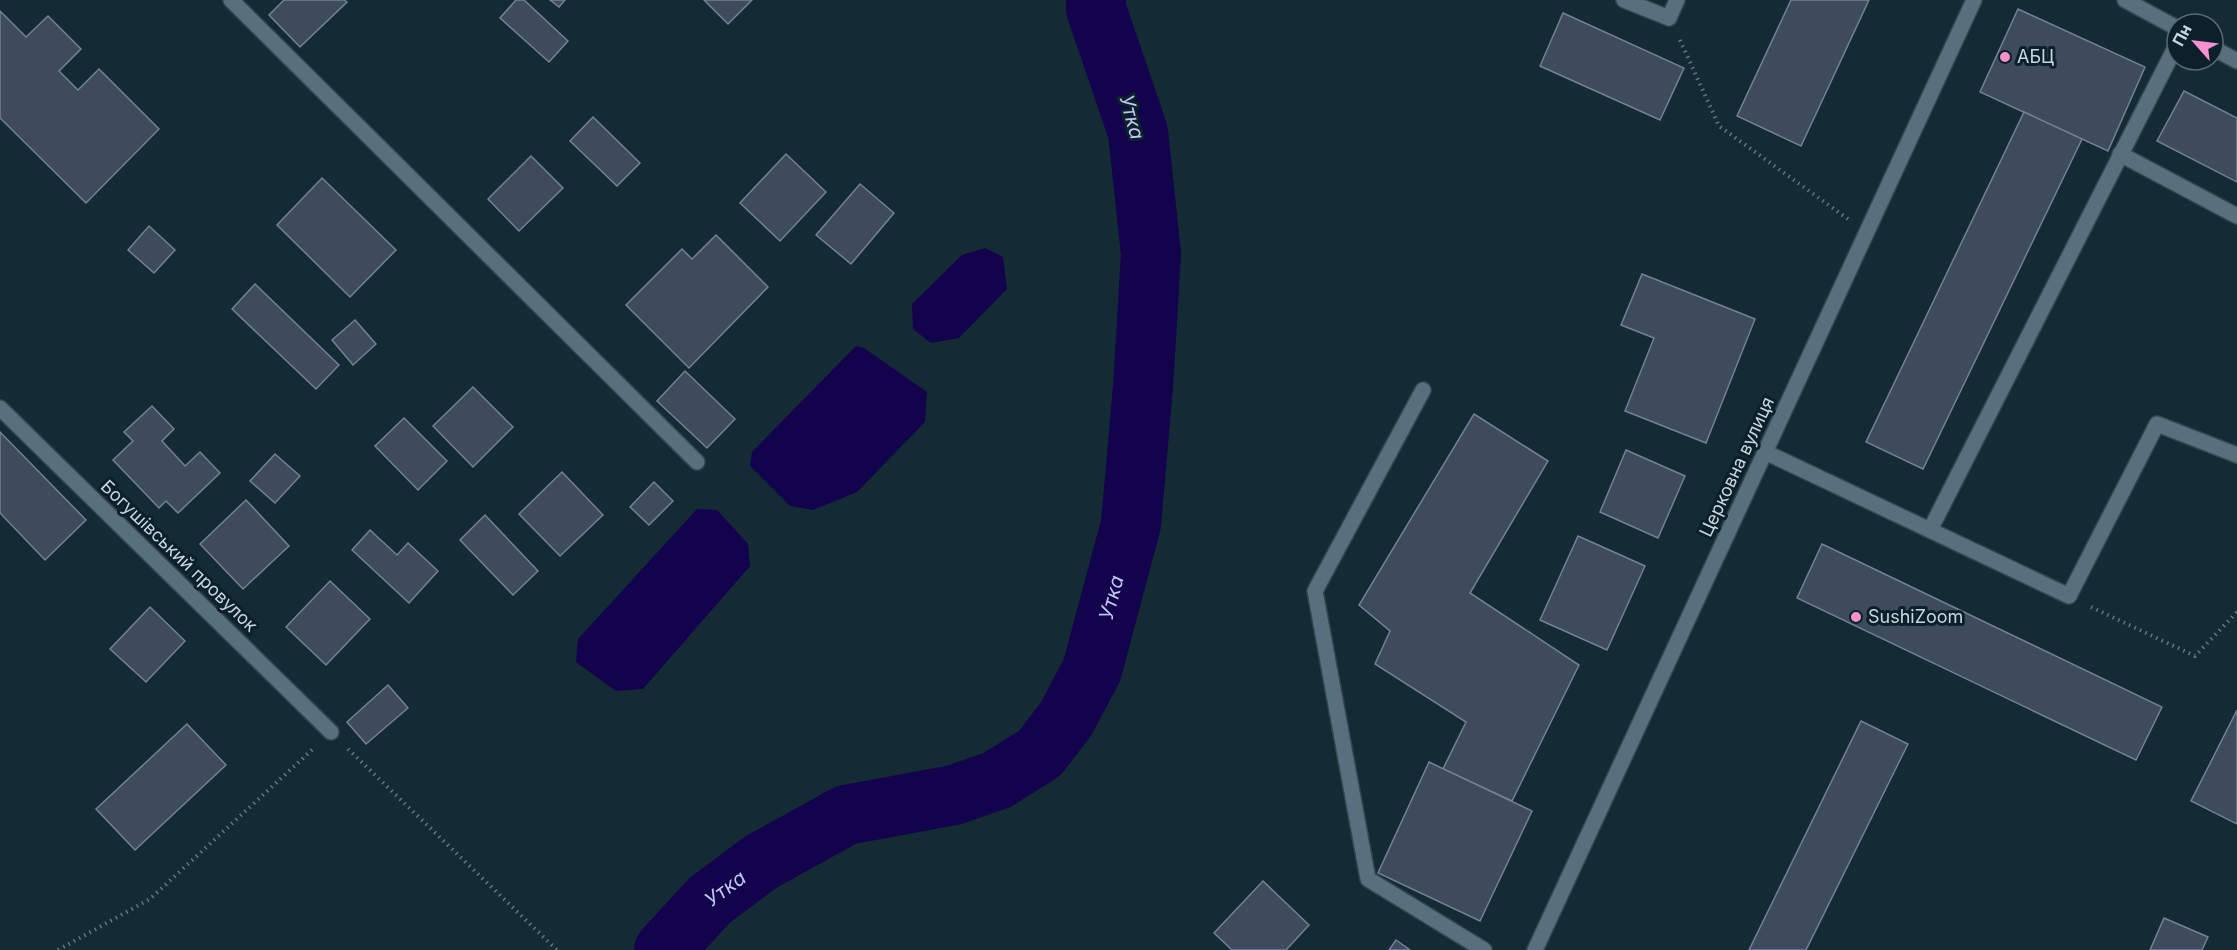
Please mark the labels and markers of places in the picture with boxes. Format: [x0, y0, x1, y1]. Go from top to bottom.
place label: АБЦ [2017, 46, 2054, 67]
marker: АБЦ [1998, 50, 2012, 64]
place label: SushiZoom [1868, 606, 1963, 627]
marker: SushiZoom [1849, 610, 1863, 624]

